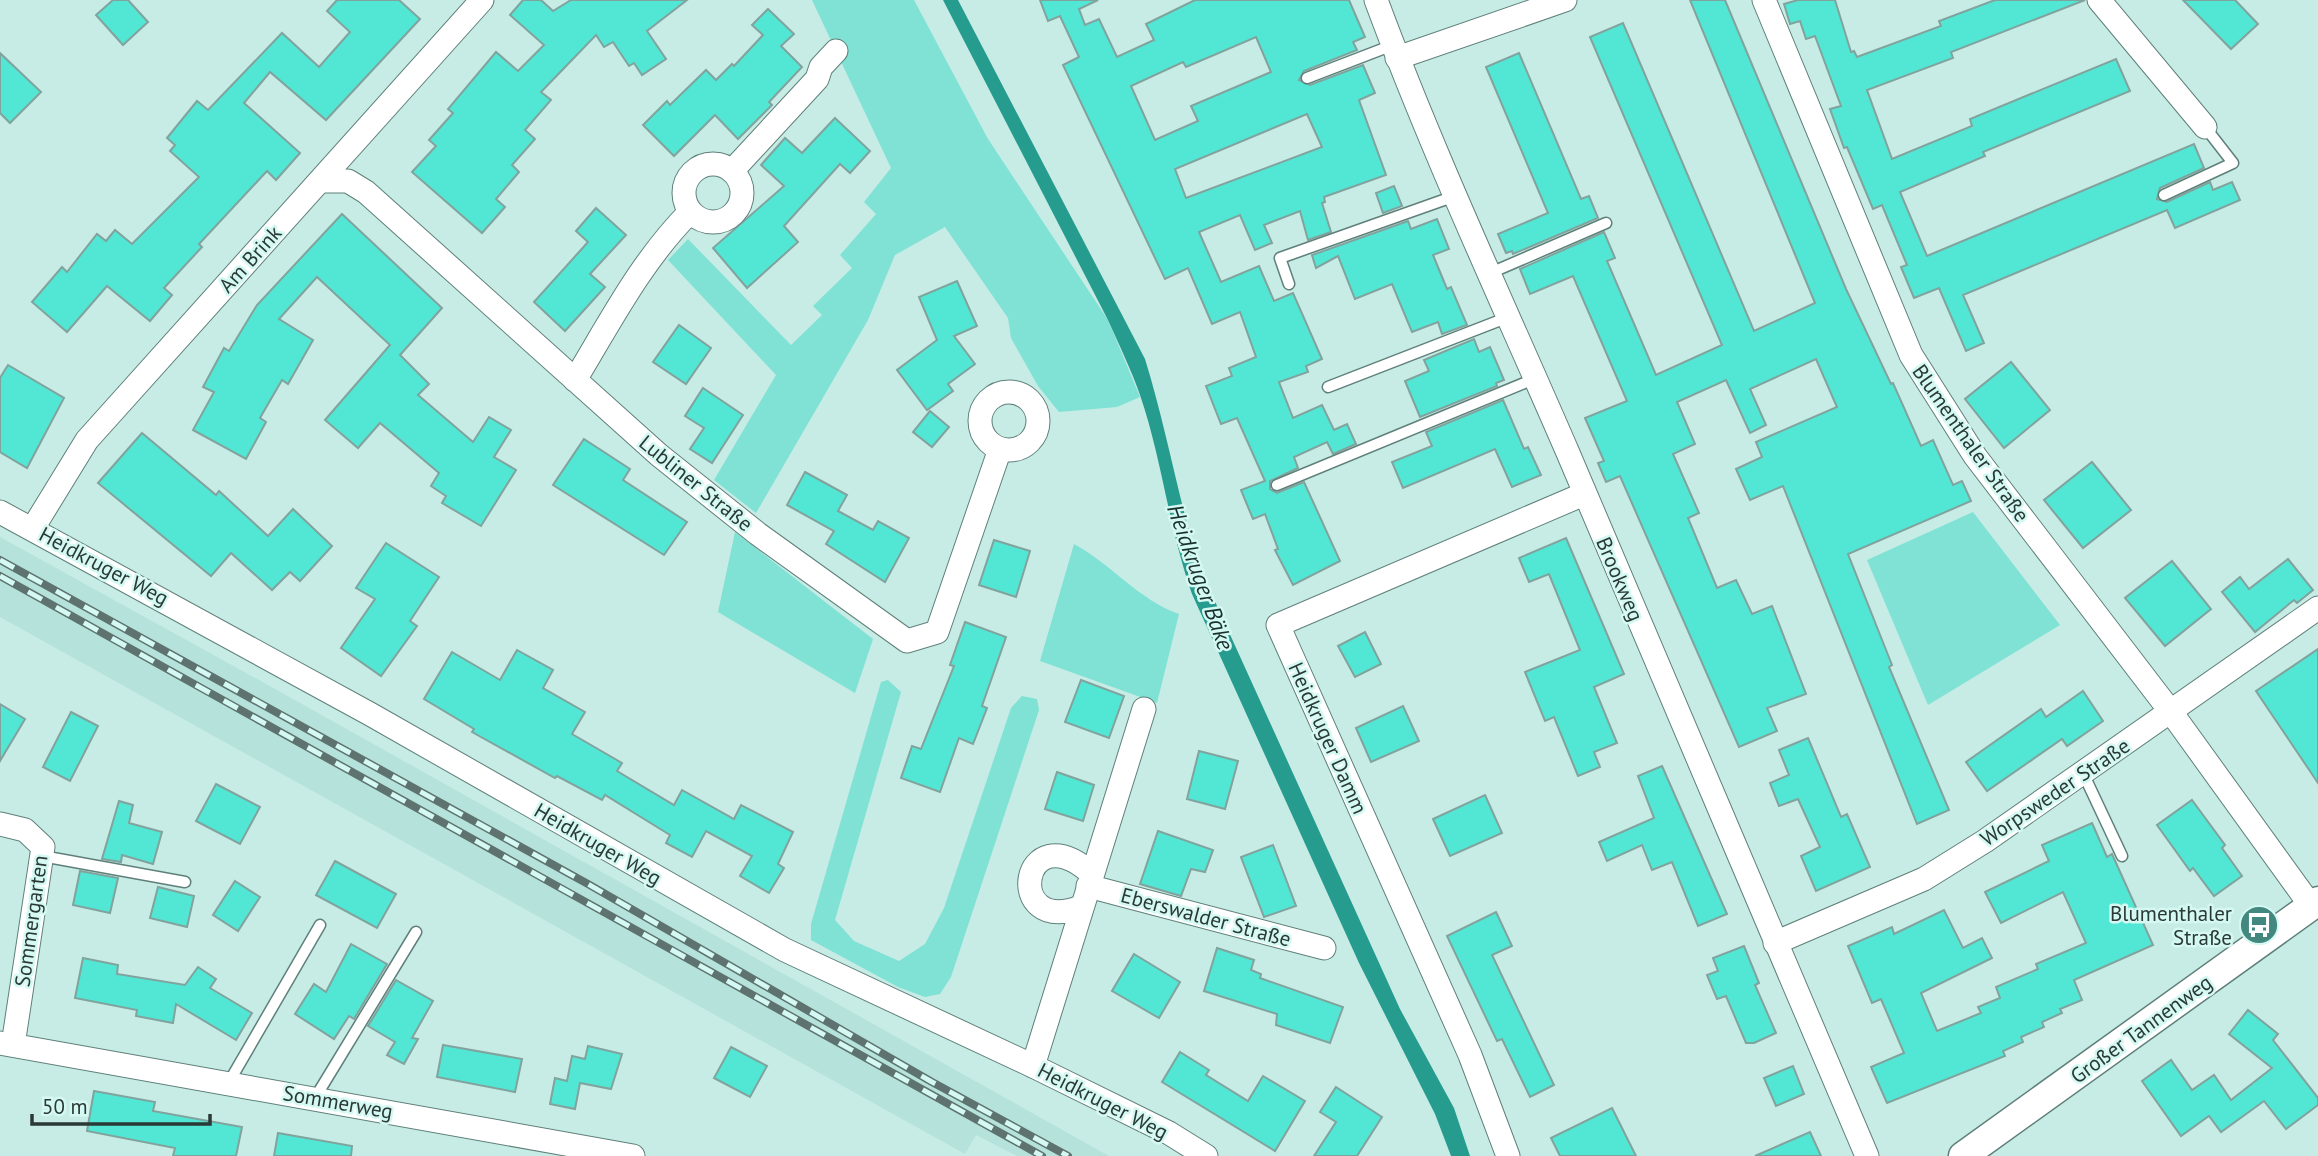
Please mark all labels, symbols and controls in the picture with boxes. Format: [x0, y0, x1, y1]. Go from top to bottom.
street label: Am Brink [213, 220, 287, 298]
street label: Blumenthaler Straße [1906, 359, 2036, 527]
street label: Lubliner Straße [634, 429, 758, 537]
water label: Heidkruger Bäke [1161, 500, 1241, 654]
street label: Heidkruger Weg [35, 521, 173, 611]
street label: Brookweg [1590, 533, 1650, 625]
street label: Heidkruger Damm [1282, 658, 1374, 818]
street label: Worpsweder Straße [1975, 732, 2135, 852]
street label: Heidkruger Weg [529, 797, 667, 891]
street label: Sommergarten [8, 853, 54, 989]
street label: Eberswalder Straße [1118, 881, 1294, 953]
place label: Blumenthaler Straße [2110, 900, 2232, 951]
bus stop icon: Blumenthaler Straße [2238, 904, 2280, 946]
street label: Großer Tannenweg [2065, 969, 2217, 1089]
street label: Heidkruger Weg [1033, 1057, 1173, 1145]
street label: Sommerweg [281, 1079, 395, 1125]
scale bar [32, 1082, 210, 1126]
text: 50 m [42, 1093, 88, 1120]

